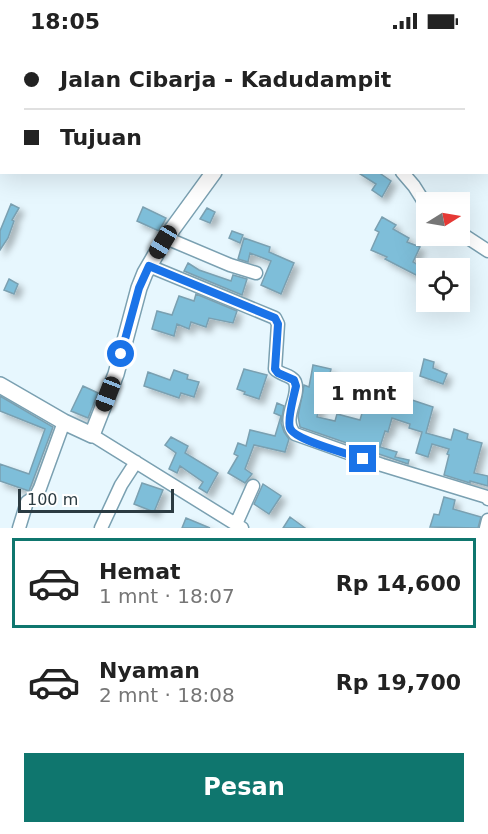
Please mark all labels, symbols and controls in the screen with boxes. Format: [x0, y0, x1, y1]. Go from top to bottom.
text: 18:05 [30, 9, 100, 34]
text: Jalan Cibarja - Kadudampit [60, 67, 391, 92]
text: Tujuan [60, 125, 142, 150]
north arrow [416, 192, 470, 246]
map controls [416, 192, 470, 312]
car [146, 222, 180, 262]
button: locate [416, 258, 470, 312]
route start [107, 340, 134, 367]
callout: 1 mnt [314, 372, 412, 414]
car [93, 374, 123, 414]
text: 1 mnt [331, 381, 396, 405]
route end [349, 445, 376, 472]
scale bar [18, 486, 174, 514]
text: 100 m [27, 490, 78, 509]
icon: car [27, 556, 81, 610]
text: Hemat [99, 559, 181, 584]
text: Rp 14,600 [336, 571, 461, 596]
text: 1 mnt · 18:07 [99, 584, 235, 608]
icon: car [27, 655, 81, 709]
text: Nyaman [99, 658, 200, 683]
text: Rp 19,700 [336, 670, 461, 695]
text: 2 mnt · 18:08 [99, 683, 235, 707]
button: Pesan [24, 753, 464, 822]

